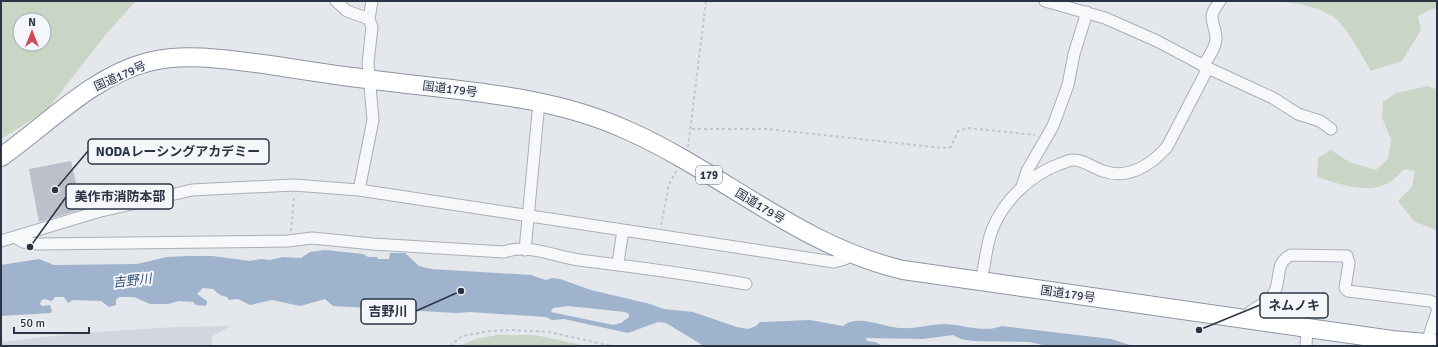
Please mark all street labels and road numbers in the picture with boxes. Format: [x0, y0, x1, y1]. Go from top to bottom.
street label: 国道179号 [92, 58, 149, 95]
street label: 国道179号 [422, 79, 478, 100]
road number: 179 [696, 166, 722, 184]
street label: 国道179号 [732, 186, 787, 227]
street label: 国道179号 [1039, 283, 1096, 306]

